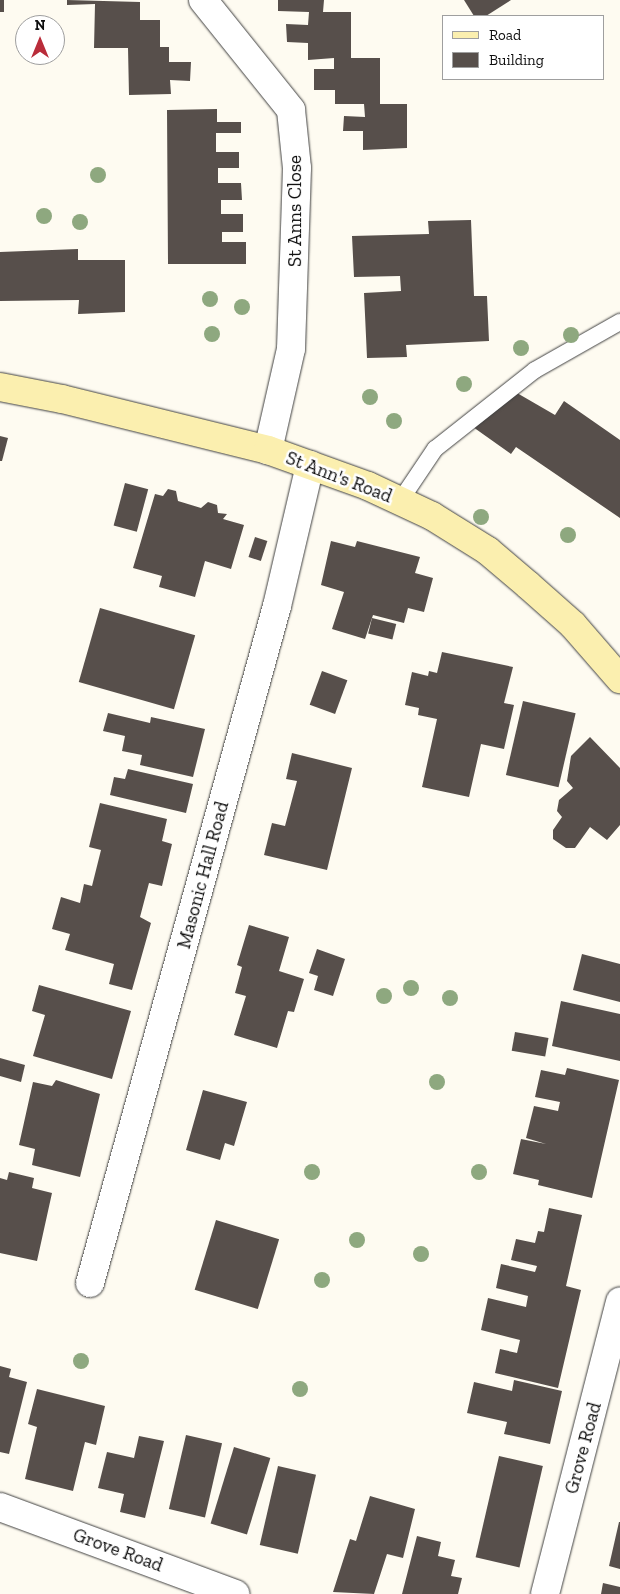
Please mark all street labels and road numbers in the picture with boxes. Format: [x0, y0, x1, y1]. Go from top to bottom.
street label: St Anns Close [284, 155, 306, 267]
street label: St Ann's Road [282, 446, 396, 508]
street label: Masonic Hall Road [172, 799, 234, 951]
street label: Grove Road [560, 1400, 606, 1496]
street label: Grove Road [70, 1523, 166, 1577]

